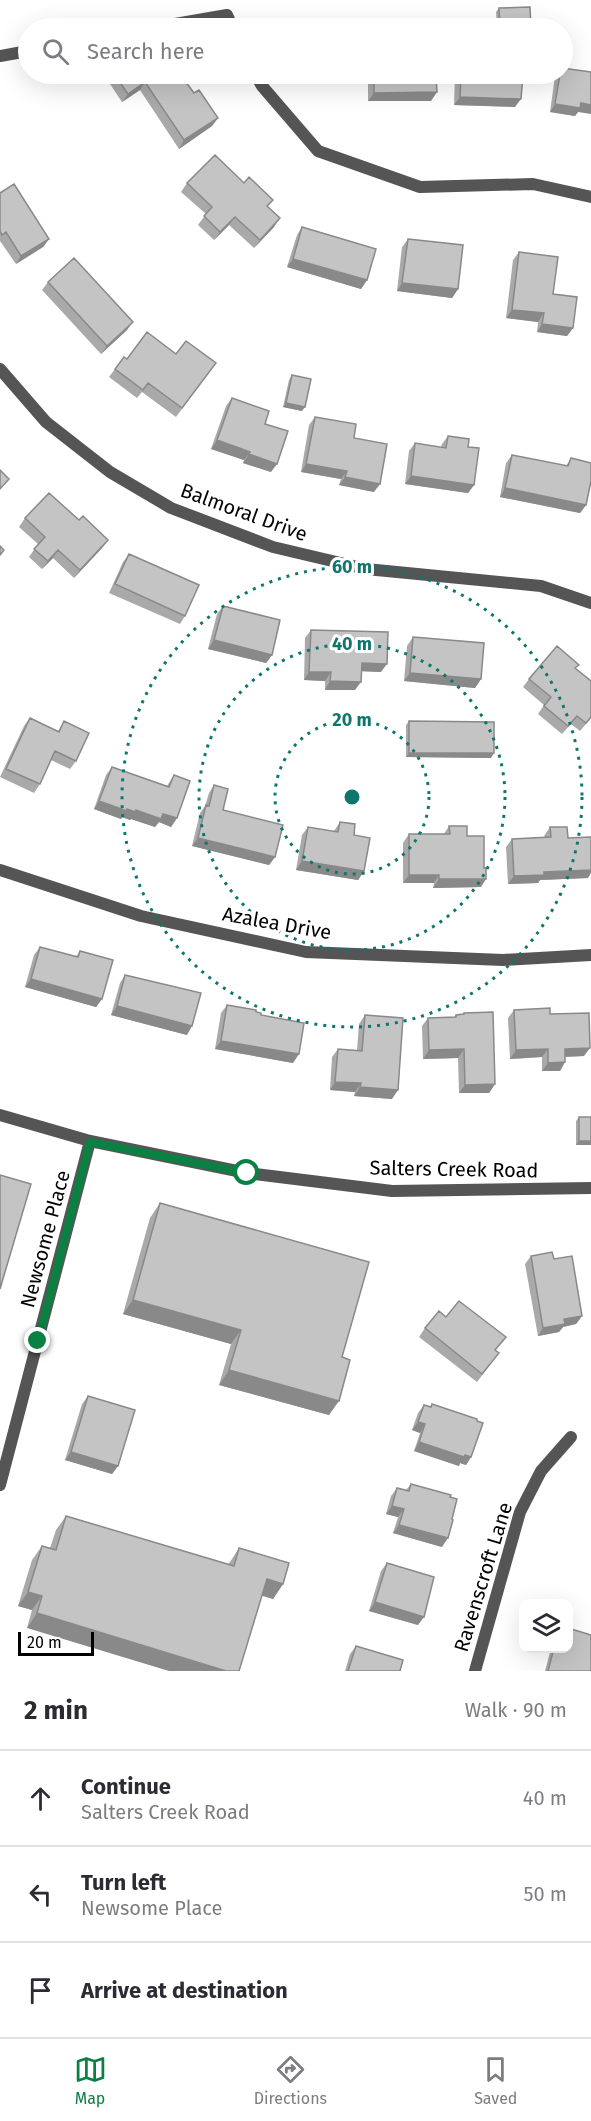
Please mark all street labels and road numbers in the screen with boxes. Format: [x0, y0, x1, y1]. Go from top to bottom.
street label: Balmoral Drive [177, 478, 311, 546]
street label: Azalea Drive [221, 902, 333, 944]
street label: Salters Creek Road [369, 1156, 539, 1182]
street label: Newsome Place [15, 1168, 75, 1310]
street label: Ravenscroft Lane [449, 1499, 517, 1655]

